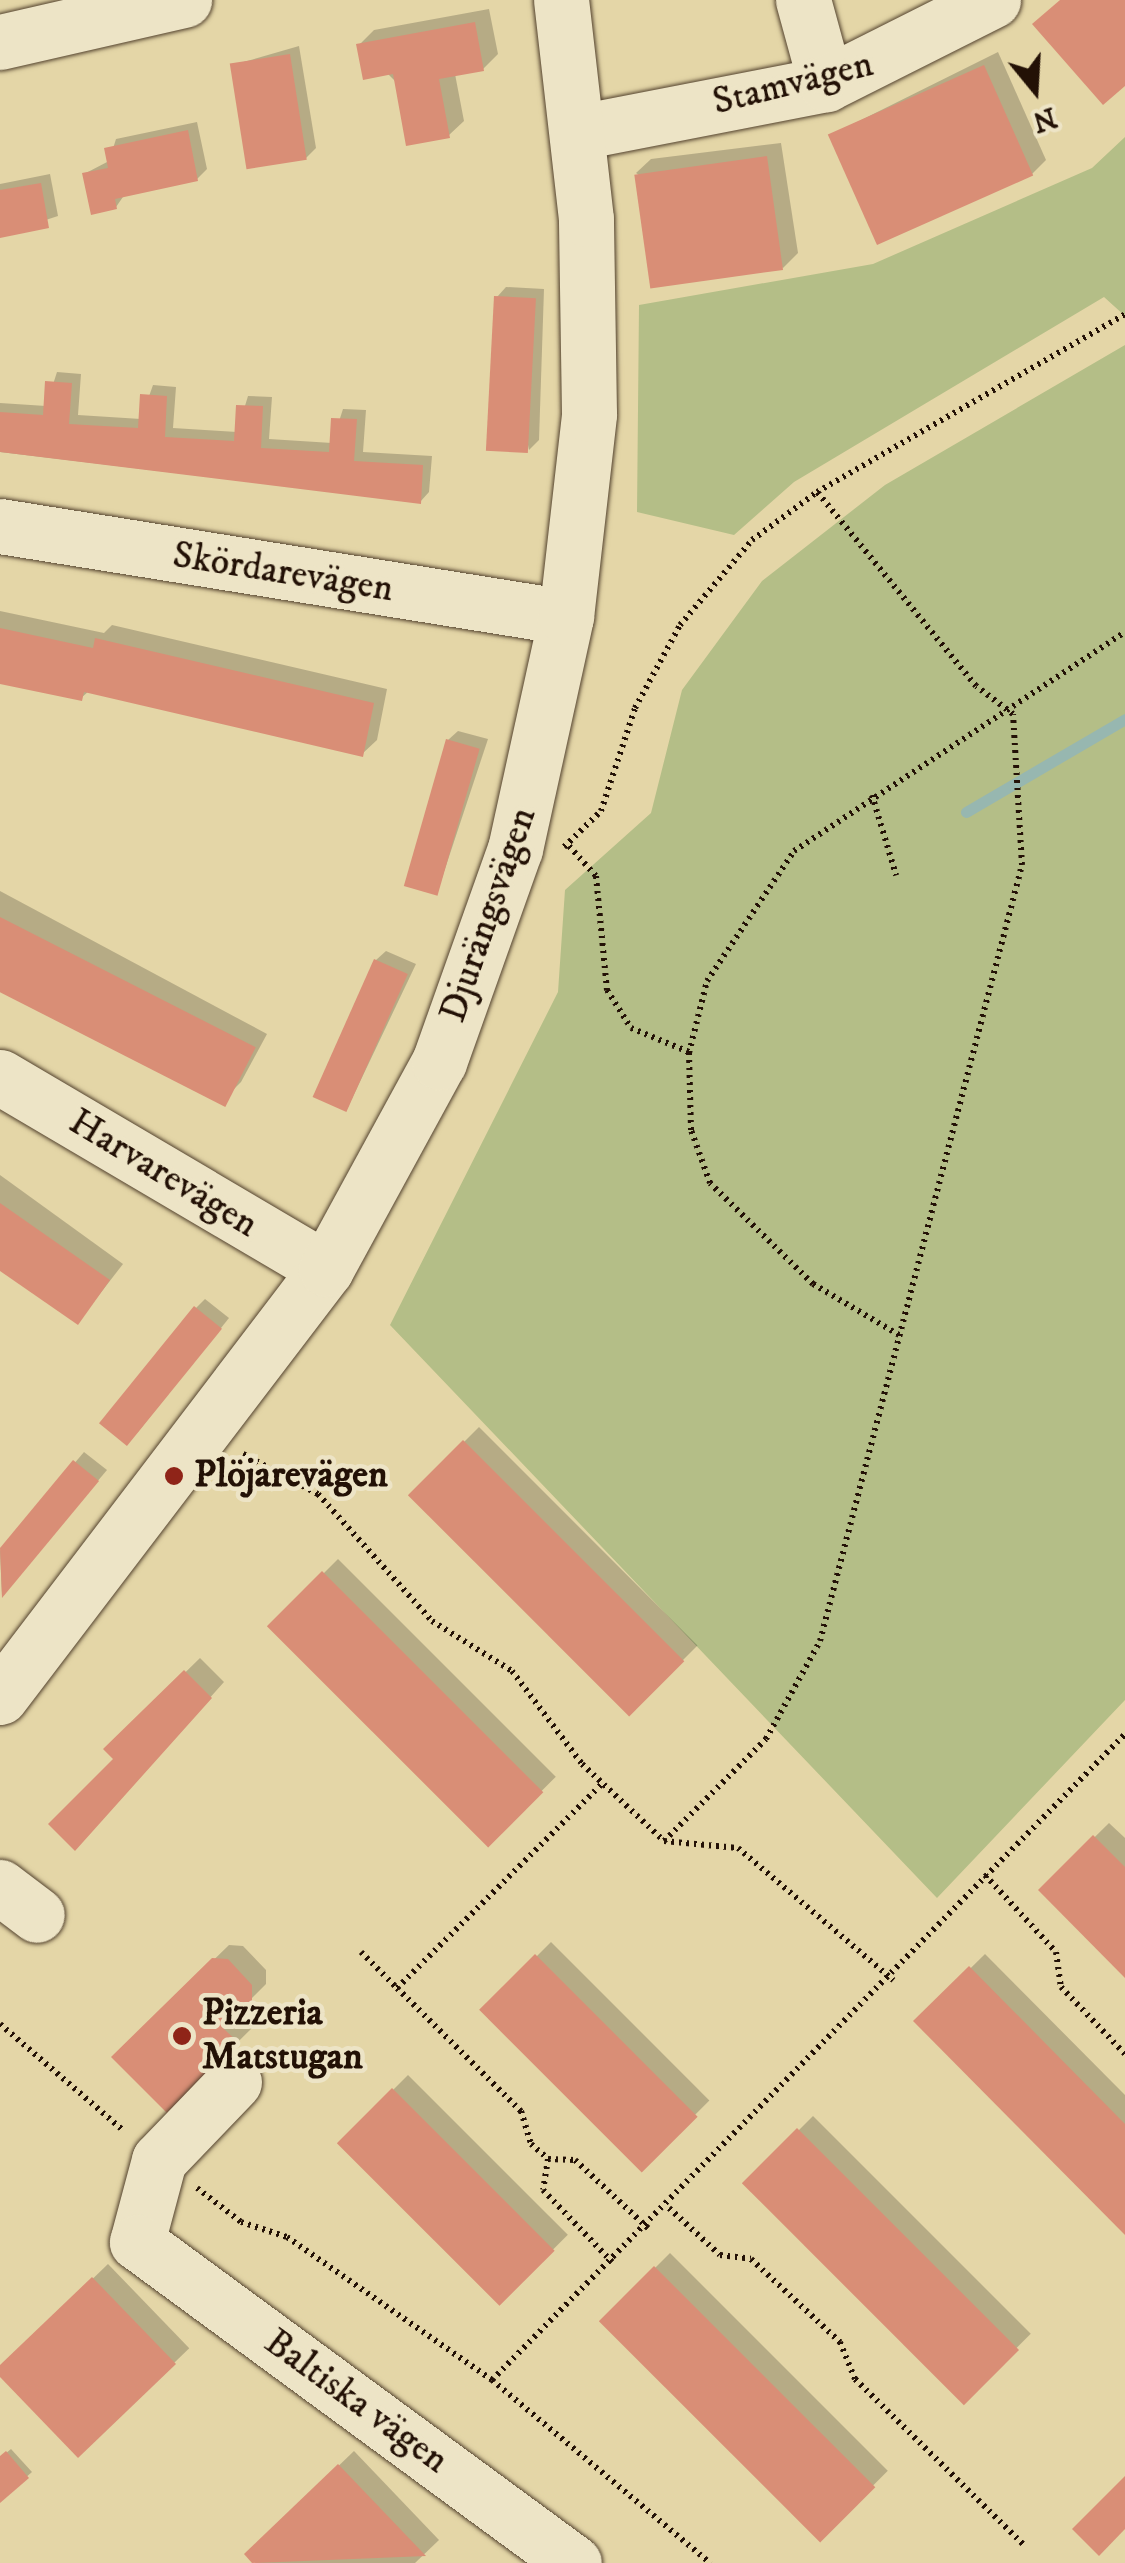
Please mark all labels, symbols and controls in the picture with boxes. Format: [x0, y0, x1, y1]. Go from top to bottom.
north arrow [985, 40, 1085, 140]
street label: Stamvägen [708, 42, 878, 126]
text: N [1028, 99, 1061, 139]
street label: Skördarevägen [169, 533, 397, 613]
street label: Djurängsvägen [431, 802, 547, 1028]
street label: Harvarevägen [60, 1100, 266, 1248]
place label: Plöjarevägen [194, 1453, 388, 1499]
marker: Plöjarevägen [163, 1465, 185, 1487]
place label: Pizzeria Matstugan [202, 1991, 363, 2080]
marker: Pizzeria Matstugan [171, 2025, 193, 2047]
street label: Baltiska vägen [255, 2320, 457, 2484]

